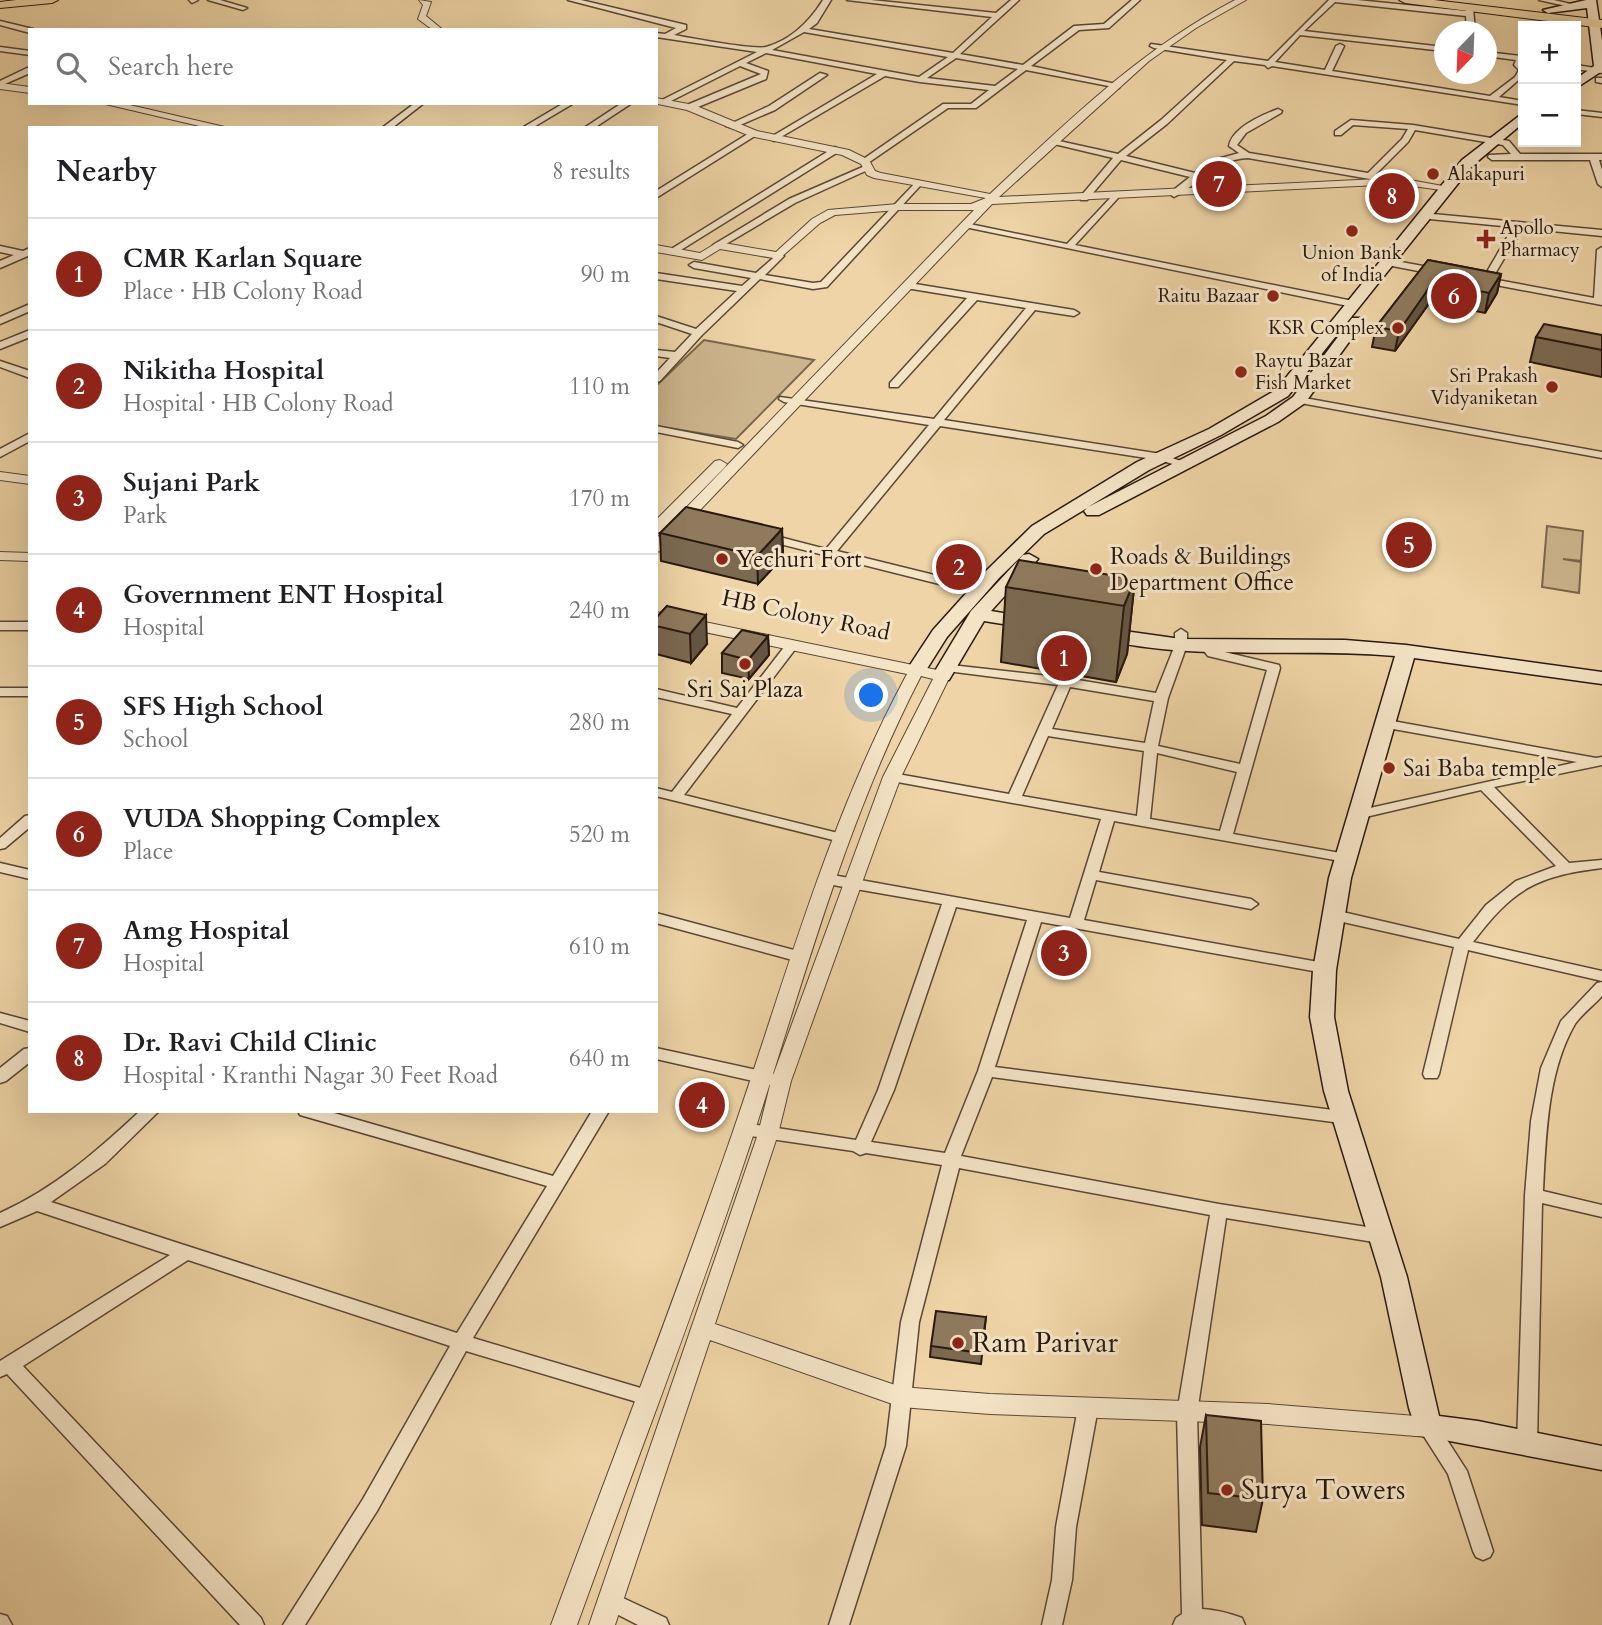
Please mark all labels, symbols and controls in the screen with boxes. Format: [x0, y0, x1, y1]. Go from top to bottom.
north arrow [1434, 21, 1497, 84]
map controls [1518, 21, 1581, 147]
button: + [1518, 21, 1581, 84]
search box [28, 28, 658, 105]
icon: search [52, 48, 90, 86]
text: Search here [108, 49, 234, 84]
button: − [1518, 84, 1581, 147]
text: Nearby [56, 151, 157, 192]
text: 8 results [552, 156, 630, 187]
pin: 7 [1196, 158, 1242, 210]
place label: Alakapuri [1447, 161, 1525, 187]
marker: Alakapuri [1425, 166, 1441, 182]
pin: 8 [1369, 170, 1415, 222]
place label: Apollo Pharmacy [1500, 215, 1580, 263]
marker: Union Bank of India [1344, 223, 1360, 239]
marker: Apollo Pharmacy [1478, 231, 1494, 247]
place label: Union Bank of India [1302, 240, 1403, 288]
text: CMR Karlan Square [123, 241, 363, 276]
text: 1 [73, 259, 85, 290]
text: 90 m [581, 259, 630, 290]
pin: 6 [1431, 270, 1477, 322]
text: Place · HB Colony Road [123, 276, 363, 307]
place label: Raitu Bazaar [1158, 283, 1259, 309]
marker: Raitu Bazaar [1265, 288, 1281, 304]
place label: KSR Complex [1268, 315, 1385, 341]
marker: KSR Complex [1390, 320, 1406, 336]
place label: Raytu Bazar Fish Market [1255, 348, 1353, 396]
text: Nikitha Hospital [123, 353, 324, 388]
place label: Sri Prakash Vidyaniketan [1430, 363, 1539, 411]
marker: Raytu Bazar Fish Market [1233, 364, 1249, 380]
text: 2 [73, 371, 85, 402]
text: 110 m [569, 371, 630, 402]
marker: Sri Prakash Vidyaniketan [1544, 379, 1560, 395]
text: Hospital · HB Colony Road [123, 388, 394, 419]
text: Sujani Park [123, 465, 260, 500]
text: 3 [73, 483, 85, 514]
text: 170 m [569, 483, 630, 514]
text: Park [123, 500, 167, 531]
pin: 5 [1386, 519, 1432, 571]
pin: 2 [936, 541, 982, 593]
place label: Roads & Buildings Department Office [1110, 541, 1294, 598]
place label: Yechuri Fort [736, 544, 862, 575]
marker: Yechuri Fort [714, 551, 730, 567]
marker: Roads & Buildings Department Office [1088, 561, 1104, 577]
text: Government ENT Hospital [123, 577, 444, 612]
street label: HB Colony Road [719, 582, 894, 648]
text: 4 [73, 595, 85, 626]
text: 240 m [569, 595, 630, 626]
text: Hospital [123, 612, 204, 643]
pin: 1 [1041, 632, 1087, 684]
marker: Sri Sai Plaza [737, 656, 753, 672]
place label: Sri Sai Plaza [687, 674, 803, 705]
your location [854, 678, 888, 712]
text: SFS High School [123, 689, 323, 724]
text: 5 [73, 707, 85, 738]
text: 280 m [569, 707, 630, 738]
text: School [123, 724, 188, 755]
place label: Sai Baba temple [1403, 753, 1557, 784]
marker: Sai Baba temple [1381, 760, 1397, 776]
text: VUDA Shopping Complex [123, 801, 441, 836]
text: 6 [73, 819, 85, 850]
text: 520 m [569, 819, 630, 850]
text: Place [123, 836, 173, 867]
text: Amg Hospital [123, 913, 289, 948]
pin: 3 [1041, 927, 1087, 979]
text: 7 [73, 931, 85, 962]
text: 610 m [569, 931, 630, 962]
text: Hospital [123, 948, 204, 979]
text: Dr. Ravi Child Clinic [123, 1025, 377, 1060]
text: 8 [73, 1043, 85, 1074]
text: 640 m [569, 1043, 630, 1074]
text: Hospital · Kranthi Nagar 30 Feet Road [123, 1060, 498, 1091]
pin: 4 [679, 1079, 725, 1131]
place label: Ram Parivar [972, 1324, 1119, 1362]
marker: Ram Parivar [950, 1335, 966, 1351]
place label: Surya Towers [1241, 1471, 1405, 1509]
marker: Surya Towers [1219, 1482, 1235, 1498]

